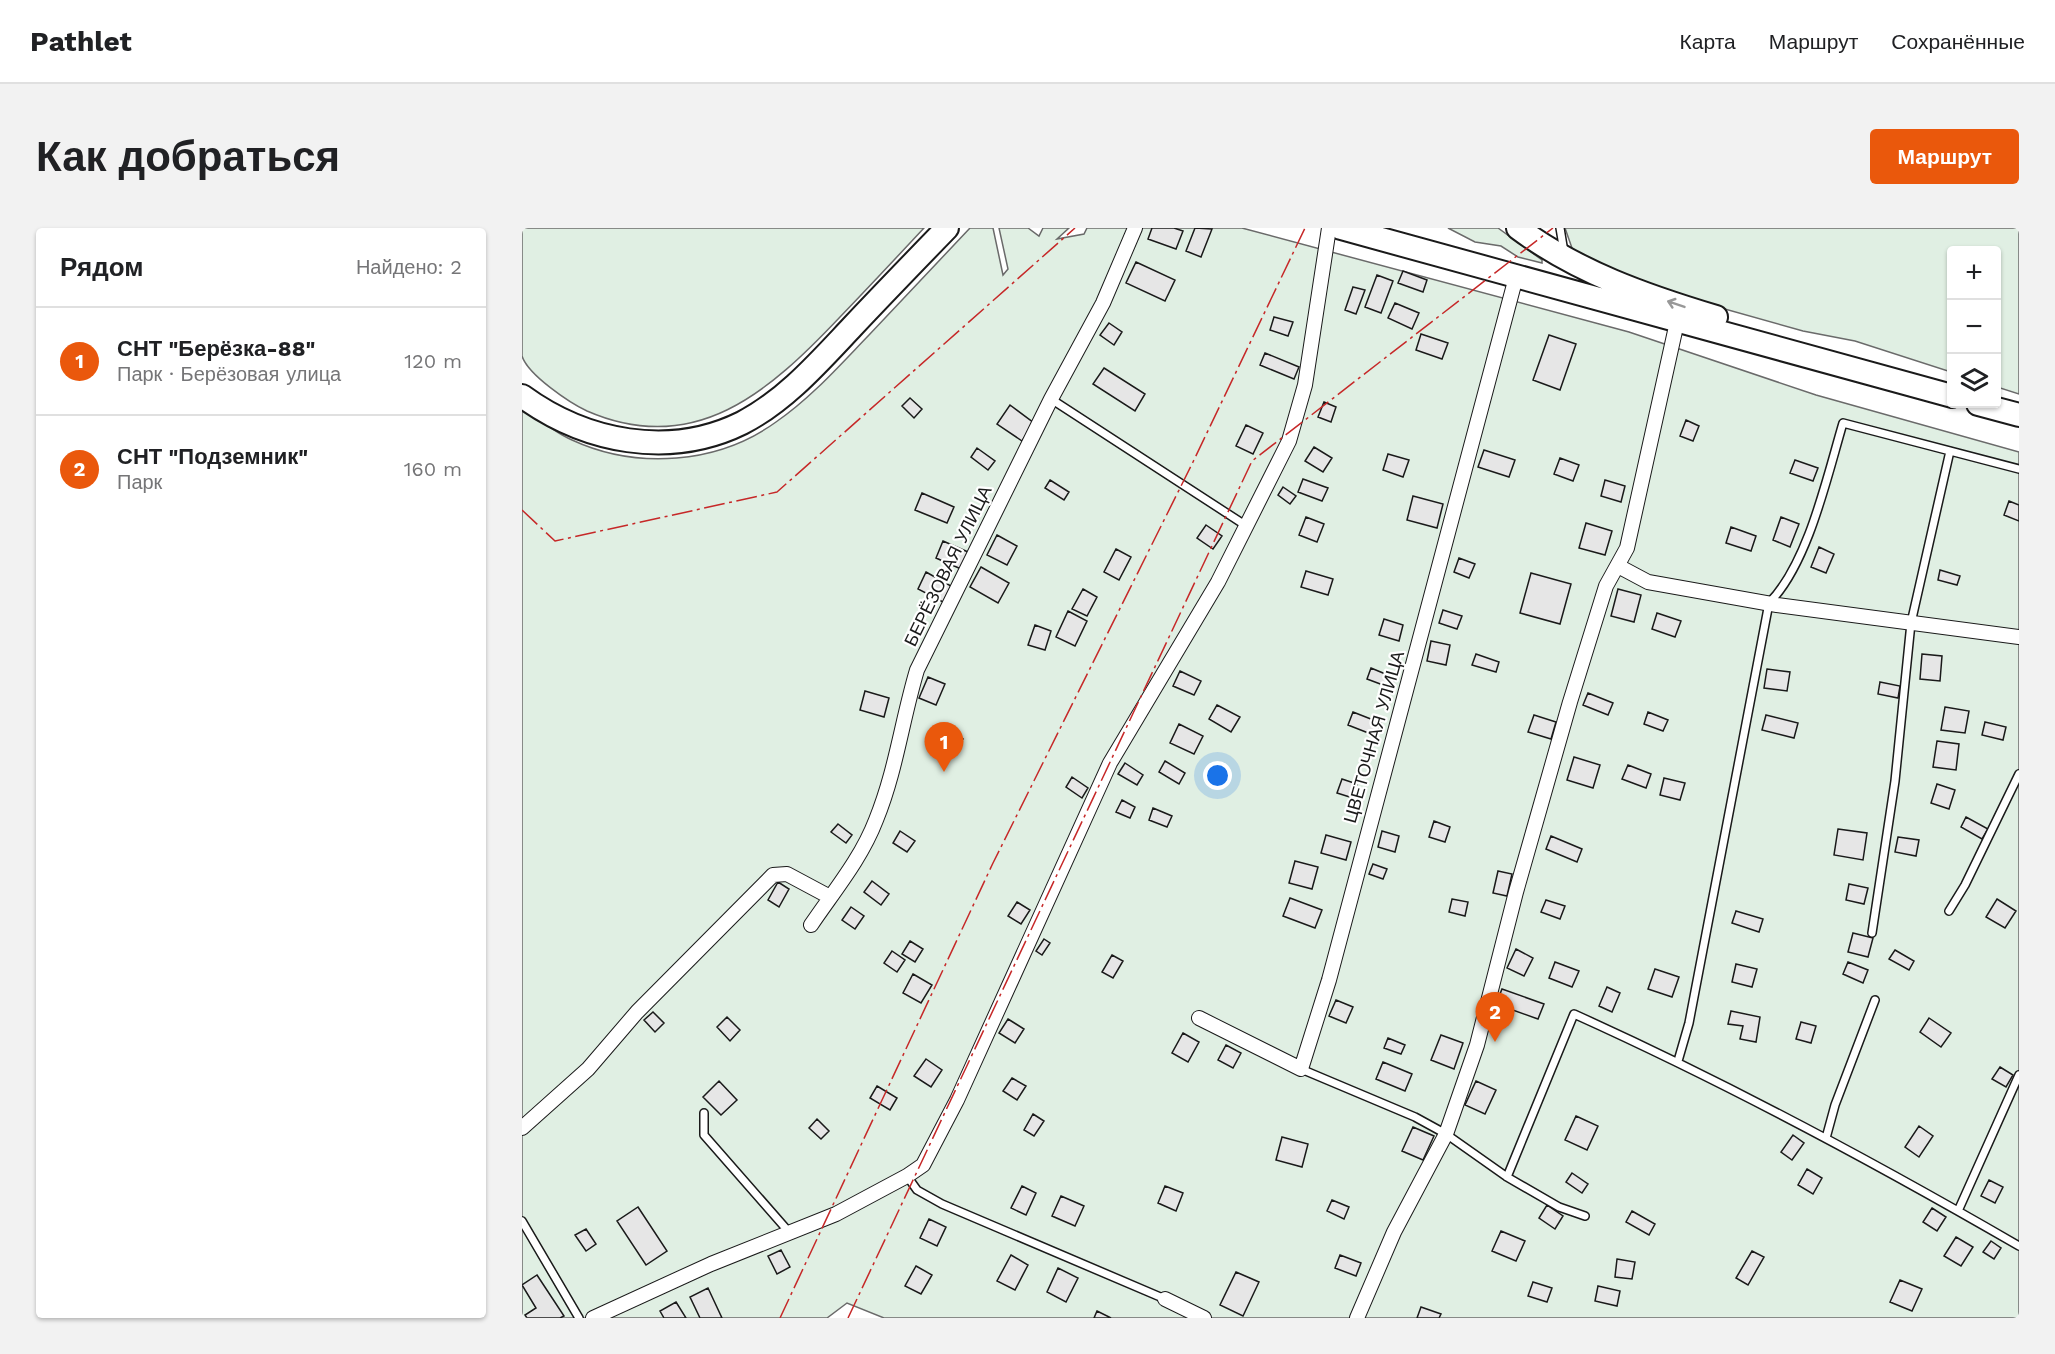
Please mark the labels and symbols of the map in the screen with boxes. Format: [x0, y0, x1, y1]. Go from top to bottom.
one-way arrow [1667, 298, 1686, 309]
street label: БЕРЁЗОВАЯ УЛИЦА [900, 482, 996, 649]
street label: ЦВЕТОЧНАЯ УЛИЦА [1339, 648, 1408, 825]
pin: 1 [924, 722, 964, 772]
your location [1203, 761, 1232, 790]
pin: 2 [1476, 992, 1514, 1042]

